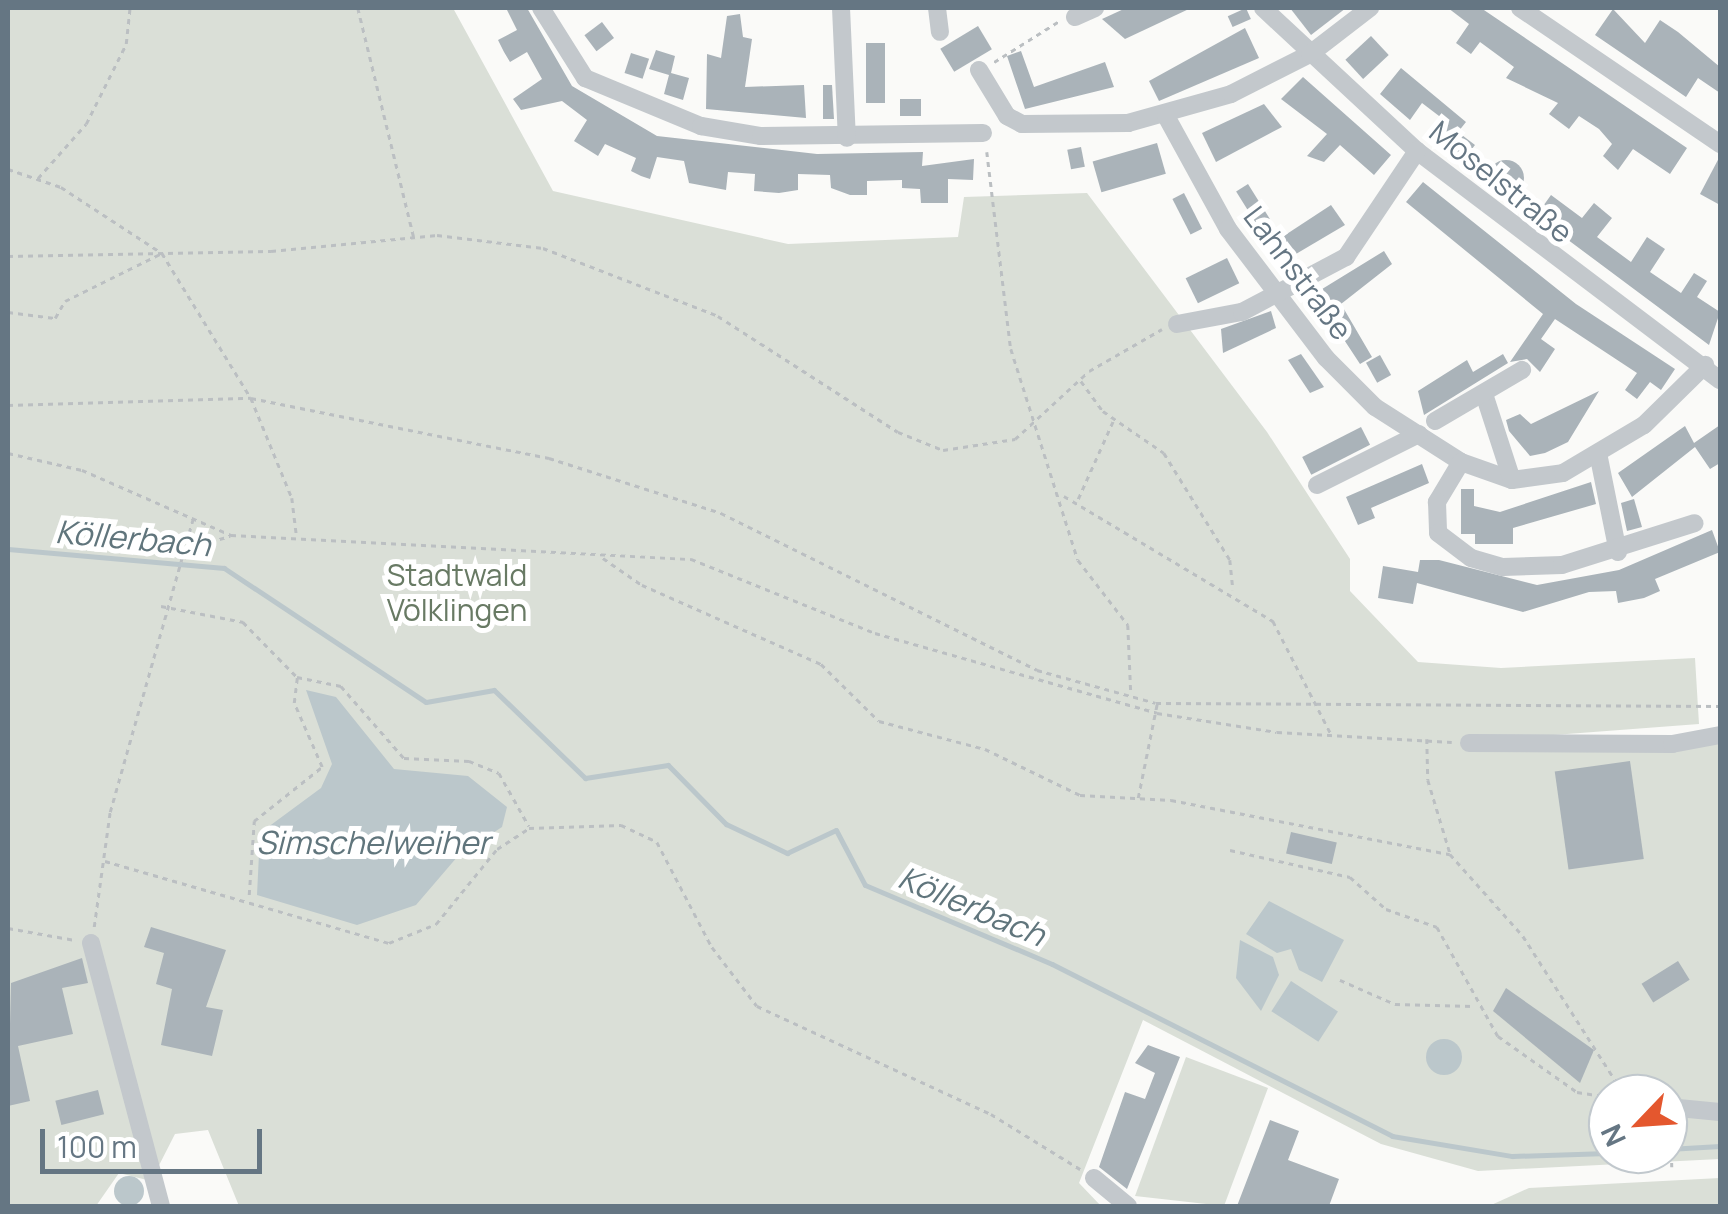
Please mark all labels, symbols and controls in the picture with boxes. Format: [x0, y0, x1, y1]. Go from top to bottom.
street label: Moselstraße [1422, 114, 1580, 250]
street label: Lahnstraße [1236, 199, 1360, 347]
water label: Köllerbach [54, 512, 212, 564]
park label: Stadtwald Völklingen [387, 557, 527, 628]
water label: Simschelweiher [256, 823, 490, 861]
water label: Köllerbach [893, 858, 1051, 954]
north arrow [1588, 1074, 1688, 1174]
scale bar [45, 1109, 268, 1171]
text: N [1591, 1119, 1634, 1153]
text: 100 m [57, 1126, 137, 1167]

